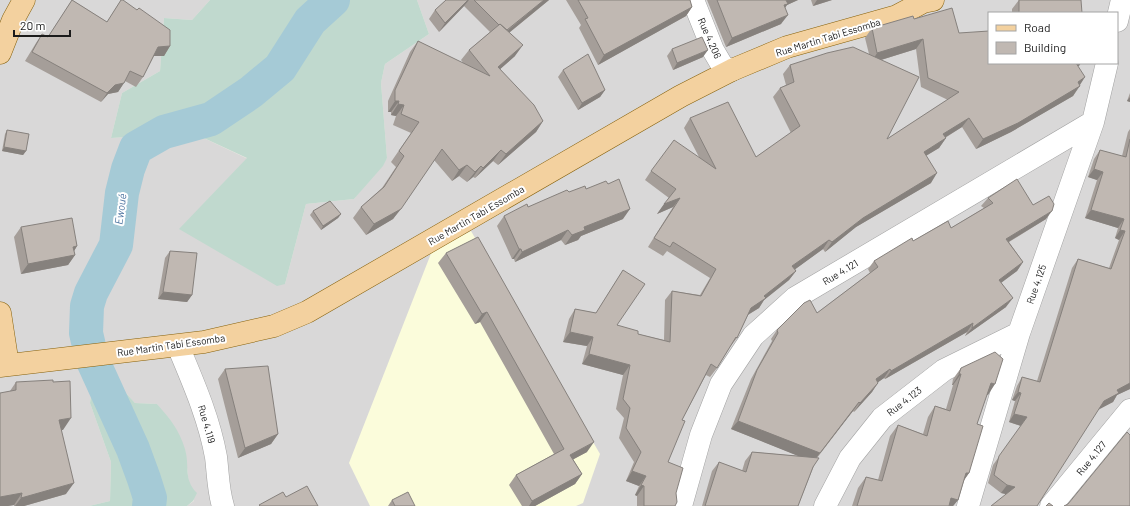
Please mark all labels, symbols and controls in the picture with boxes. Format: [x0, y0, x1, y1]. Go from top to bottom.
scale bar [14, 12, 70, 38]
legend [988, 12, 1118, 64]
street label: Rue Martin Tabi Essomba [774, 15, 882, 59]
street label: Rue 4.206 [696, 16, 724, 60]
text: 20 m [20, 18, 46, 32]
text: Road [1024, 20, 1051, 34]
text: Building [1024, 40, 1066, 54]
street label: Rue Martin Tabi Essomba [426, 183, 526, 247]
water label: Ewoué [111, 192, 129, 225]
street label: Rue 4.121 [820, 257, 860, 287]
street label: Rue 4.125 [1024, 263, 1048, 305]
street label: Rue Martin Tabi Essomba [116, 331, 226, 359]
street label: Rue 4.123 [884, 384, 924, 418]
street label: Rue 4.119 [196, 403, 218, 445]
street label: Rue 4.127 [1074, 438, 1109, 478]

